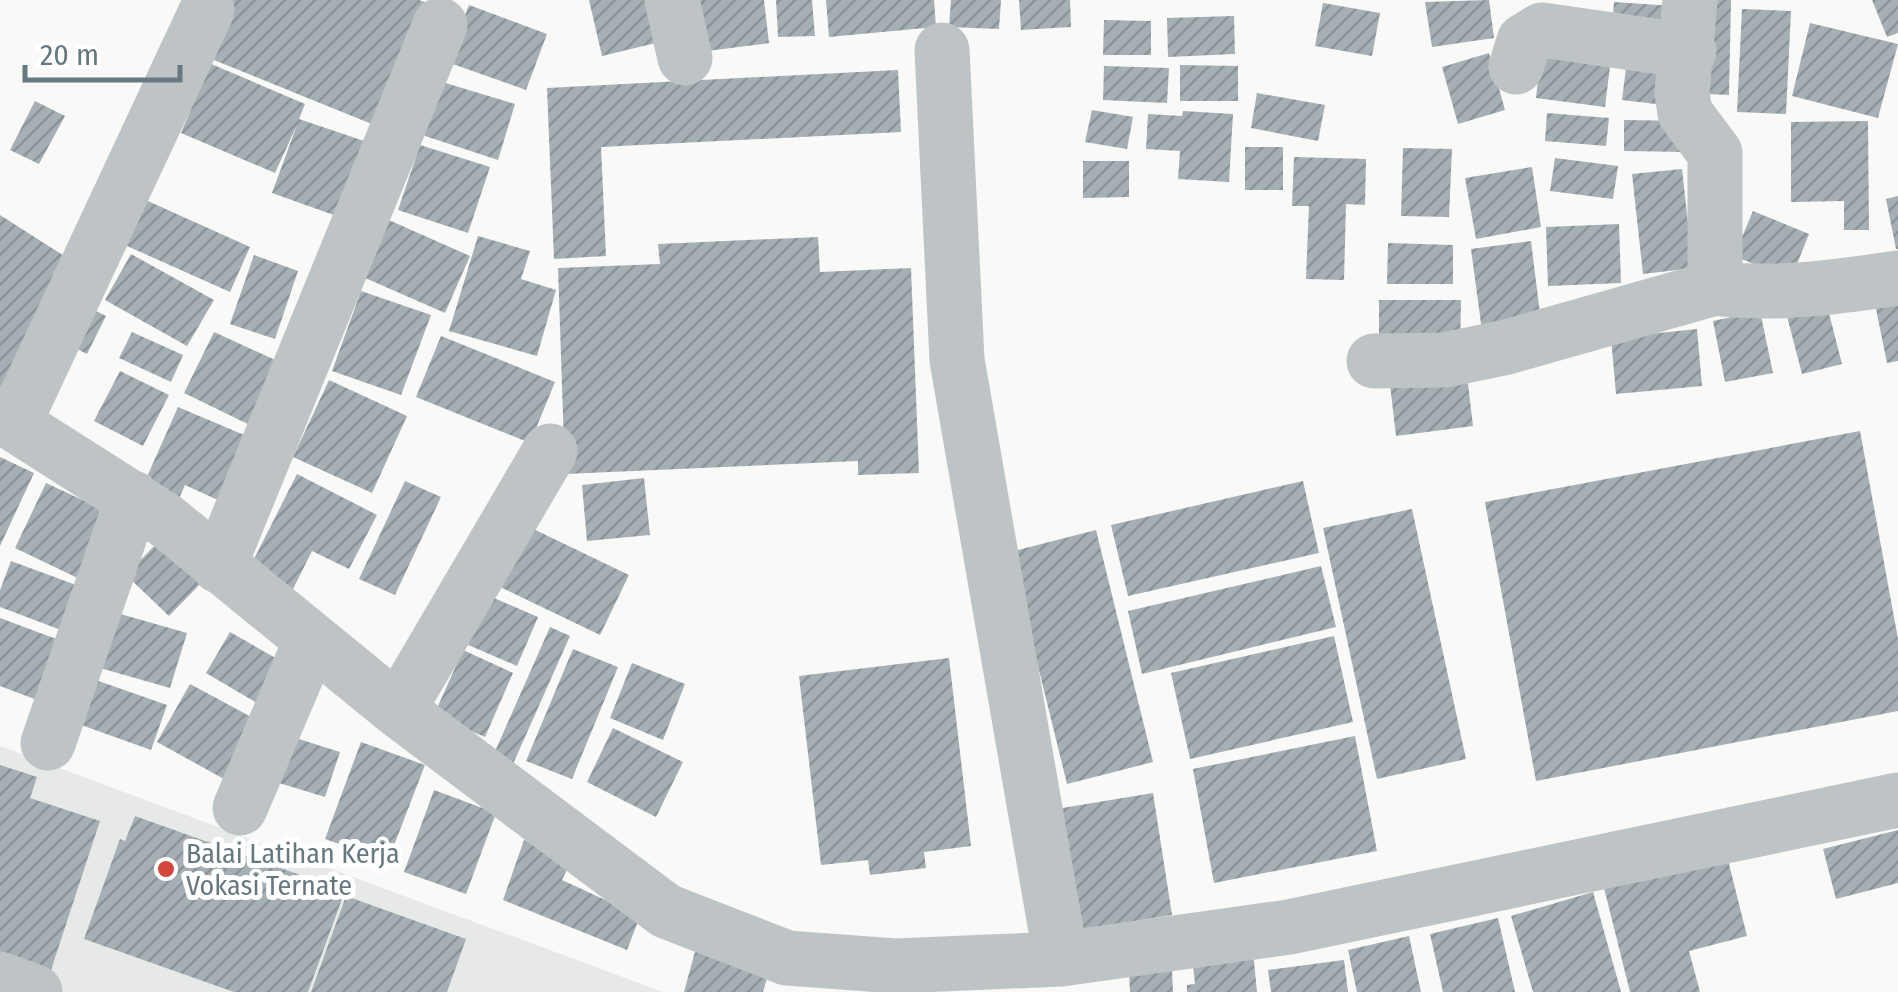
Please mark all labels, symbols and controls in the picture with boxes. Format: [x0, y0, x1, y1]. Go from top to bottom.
scale bar [25, 20, 180, 82]
text: 20 m [40, 37, 99, 73]
place label: Balai Latihan Kerja Vokasi Ternate [186, 837, 400, 902]
marker: Balai Latihan Kerja Vokasi Ternate [155, 858, 177, 880]

